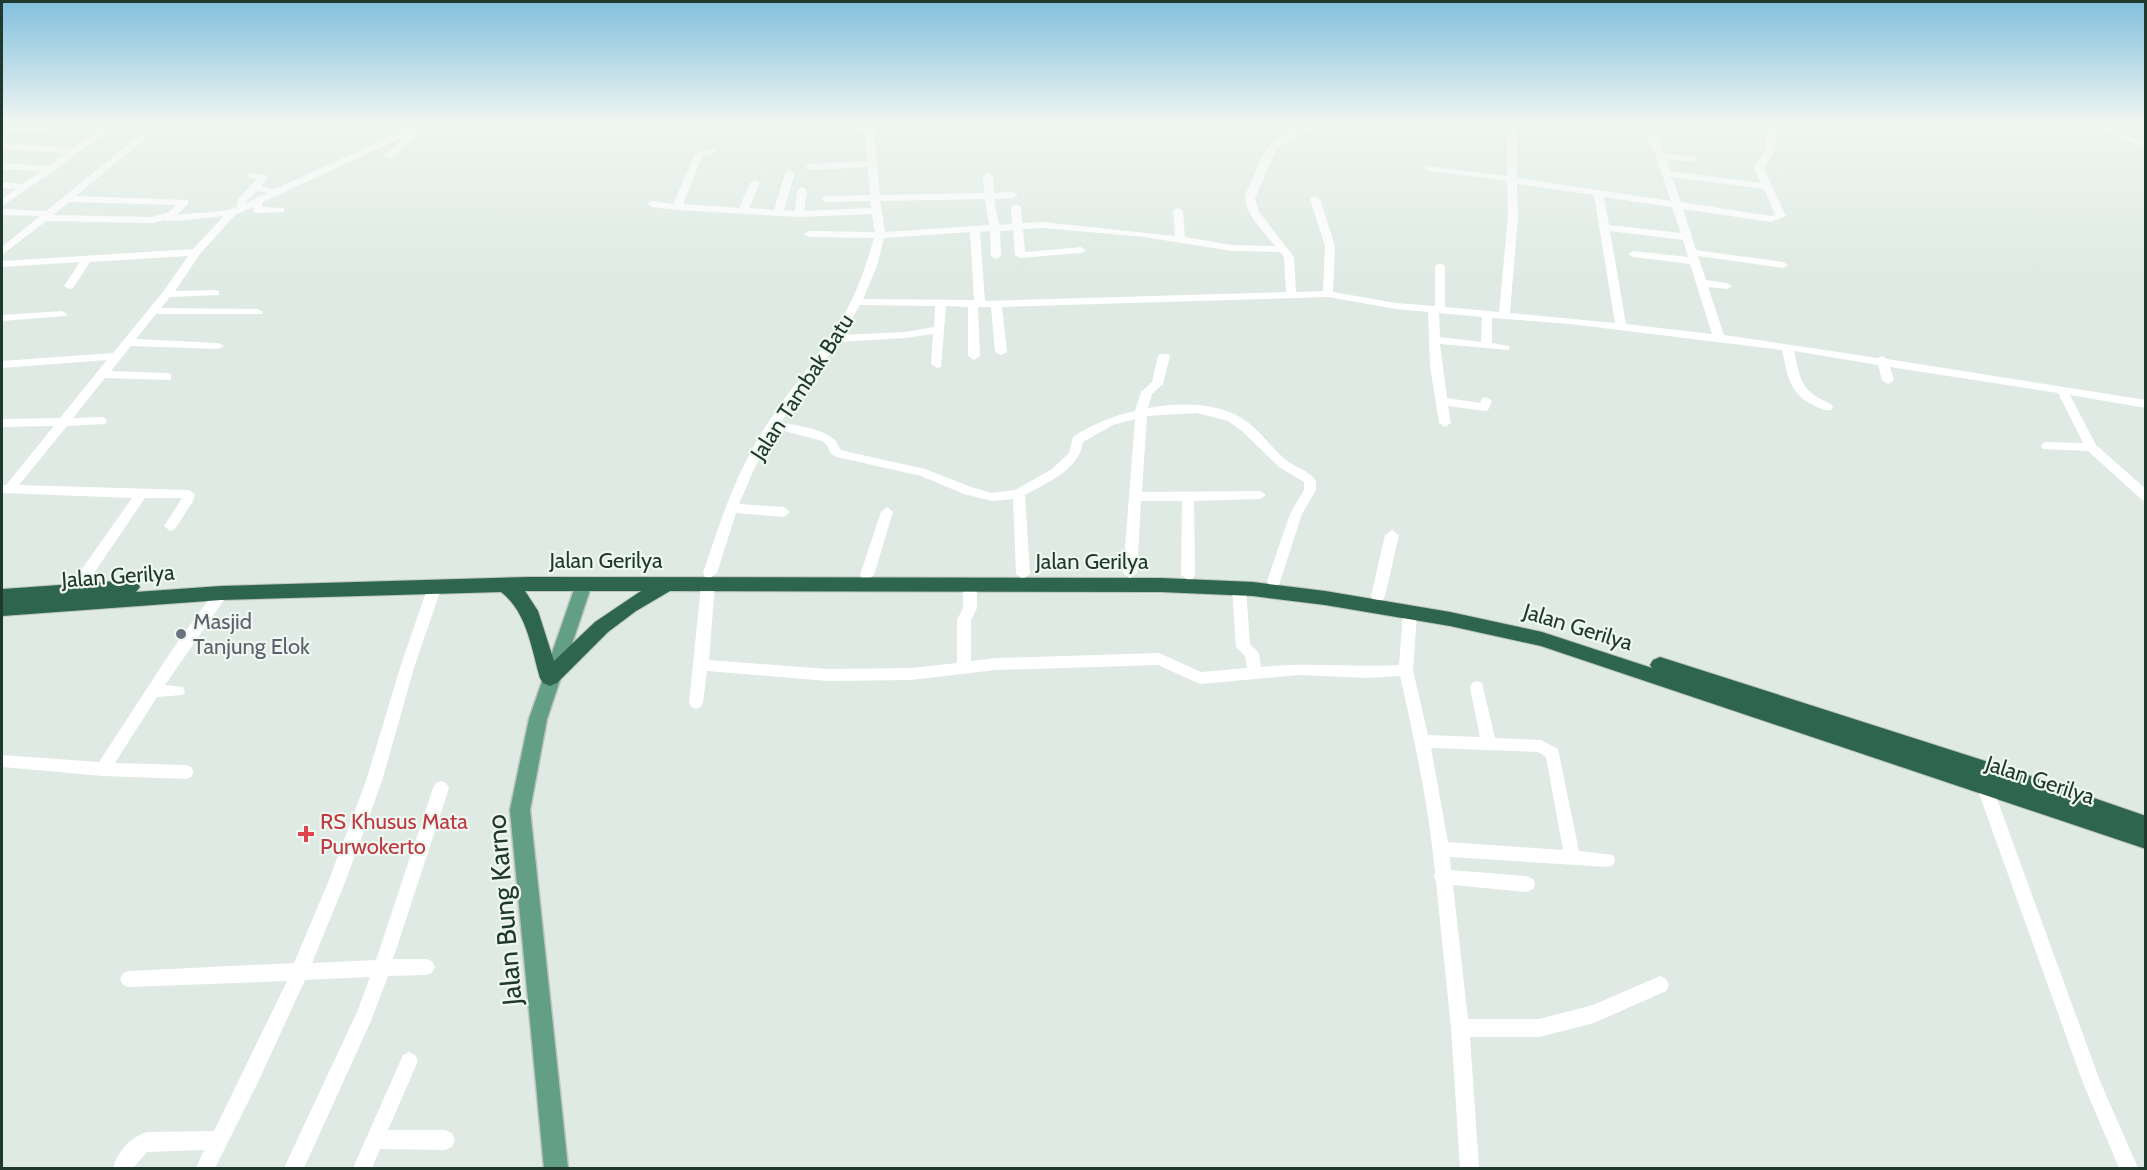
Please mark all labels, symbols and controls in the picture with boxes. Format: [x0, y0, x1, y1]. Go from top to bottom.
street label: Jalan Tambak Batu [744, 309, 859, 466]
street label: Jalan Gerilya [548, 547, 663, 574]
street label: Jalan Gerilya [1034, 548, 1149, 575]
street label: Jalan Gerilya [60, 559, 176, 593]
street label: Jalan Gerilya [1519, 597, 1636, 657]
place label: Masjid Tanjung Elok [193, 608, 310, 660]
marker: Masjid Tanjung Elok [174, 627, 188, 641]
street label: Jalan Gerilya [1981, 749, 2098, 810]
place label: RS Khusus Mata Purwokerto [320, 808, 468, 860]
street label: Jalan Bung Karno [479, 813, 529, 1008]
marker: RS Khusus Mata Purwokerto [297, 825, 315, 843]

